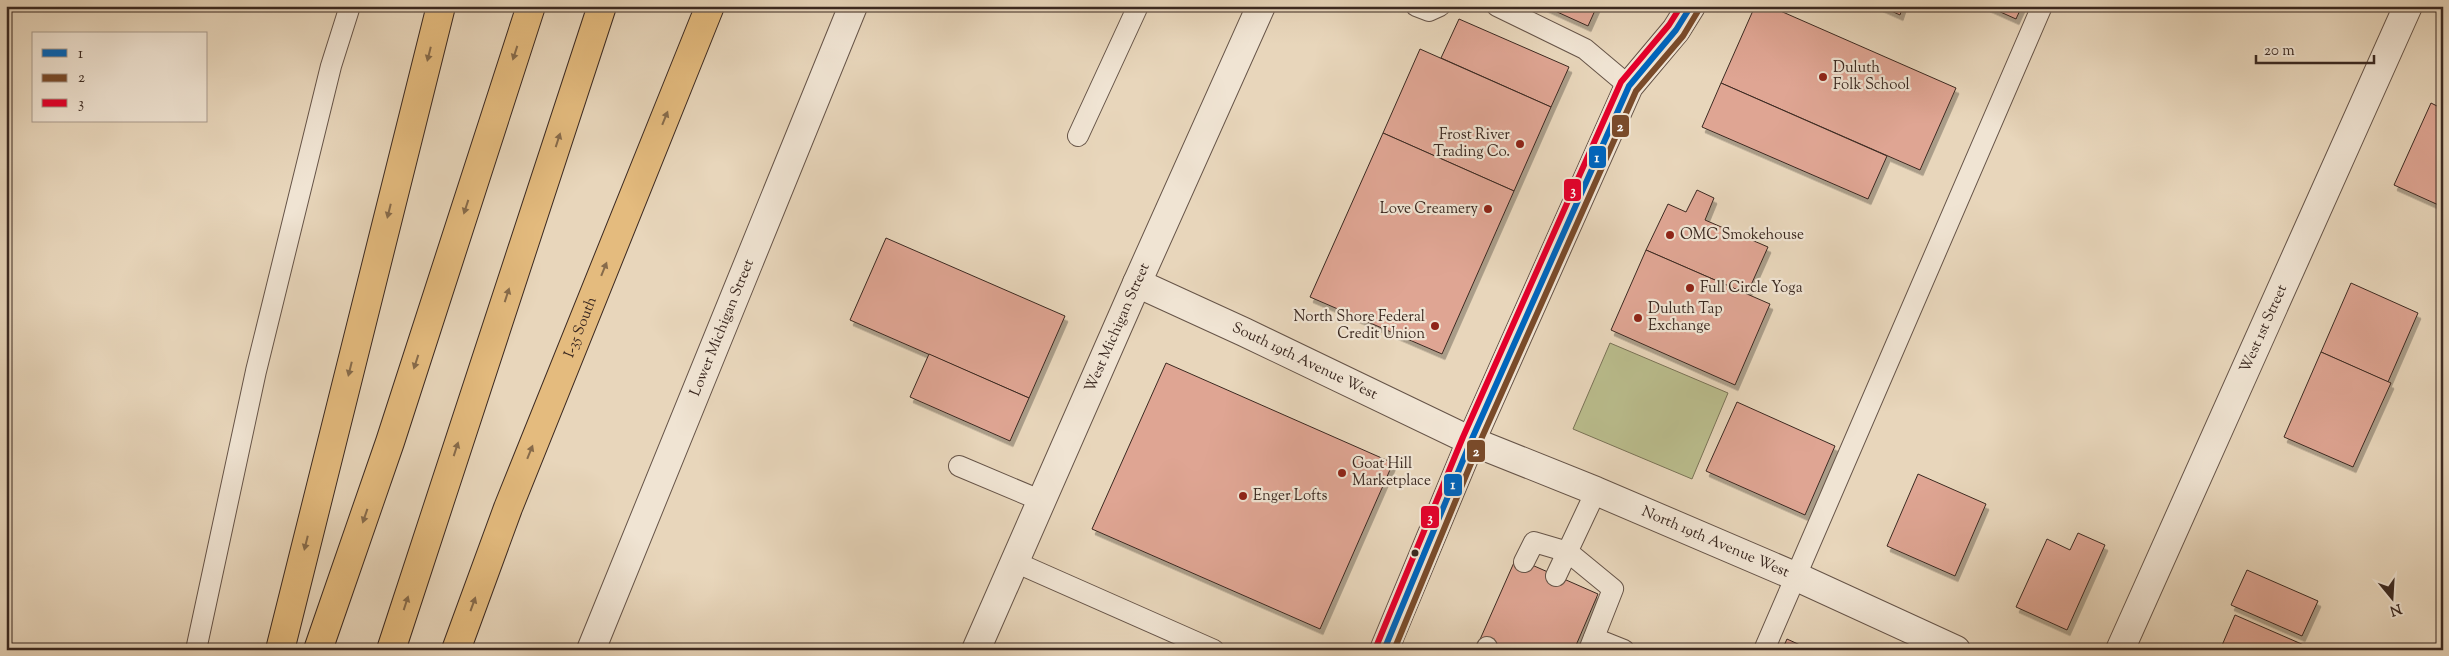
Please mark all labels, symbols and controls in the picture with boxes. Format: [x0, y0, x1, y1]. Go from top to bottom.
legend [32, 32, 208, 122]
scale bar [2256, 32, 2374, 64]
text: 20 m [2264, 41, 2295, 62]
text: 1 [78, 44, 83, 65]
one-way arrow [511, 45, 519, 60]
one-way arrow [425, 46, 433, 61]
place label: Duluth Folk School [1833, 58, 1910, 96]
text: 2 [78, 68, 85, 89]
marker: Duluth Folk School [1817, 71, 1829, 83]
text: 3 [78, 94, 84, 115]
one-way arrow [662, 111, 670, 125]
line badge: 2 [1611, 114, 1630, 138]
text: 2 [1617, 118, 1624, 138]
place label: Frost River Trading Co. [1433, 125, 1510, 163]
one-way arrow [554, 133, 562, 148]
marker: Frost River Trading Co. [1514, 138, 1526, 150]
line badge: 1 [1588, 145, 1607, 169]
text: 1 [1595, 149, 1600, 169]
line badge: 3 [1563, 178, 1582, 202]
text: 3 [1570, 182, 1576, 202]
place label: Love Creamery [1380, 199, 1479, 220]
one-way arrow [461, 200, 469, 215]
marker: Love Creamery [1482, 203, 1494, 215]
one-way arrow [385, 204, 393, 219]
place label: OMC Smokehouse [1680, 225, 1804, 246]
marker: OMC Smokehouse [1664, 229, 1676, 241]
street label: Lower Michigan Street [685, 256, 759, 399]
street label: West Michigan Street [1080, 260, 1155, 396]
one-way arrow [601, 262, 609, 276]
place label: Full Circle Yoga [1700, 278, 1803, 299]
street label: West 1st Street [2235, 281, 2293, 376]
marker: Full Circle Yoga [1684, 282, 1696, 294]
one-way arrow [504, 287, 511, 302]
street label: I-35 South [559, 293, 603, 361]
place label: Duluth Tap Exchange [1648, 299, 1723, 337]
place label: North Shore Federal Credit Union [1294, 307, 1425, 345]
marker: Duluth Tap Exchange [1632, 312, 1644, 324]
street label: South 19th Avenue West [1229, 317, 1381, 405]
marker: North Shore Federal Credit Union [1429, 320, 1441, 332]
one-way arrow [412, 355, 420, 370]
one-way arrow [345, 361, 353, 376]
line badge: 2 [1466, 439, 1486, 463]
one-way arrow [453, 441, 461, 456]
text: 2 [1473, 443, 1480, 463]
one-way arrow [527, 445, 535, 459]
place label: Goat Hill Marketplace [1352, 454, 1431, 492]
marker: Goat Hill Marketplace [1336, 467, 1348, 479]
line badge: 1 [1443, 473, 1463, 497]
text: 1 [1451, 476, 1456, 496]
place label: Enger Lofts [1253, 486, 1327, 507]
marker: Enger Lofts [1237, 490, 1249, 502]
street label: North 19th Avenue West [1638, 501, 1792, 583]
line badge: 3 [1420, 505, 1440, 529]
one-way arrow [361, 509, 369, 524]
text: 3 [1427, 509, 1433, 529]
one-way arrow [302, 536, 310, 551]
unlabelled marker [1410, 548, 1420, 558]
north arrow [2366, 574, 2416, 624]
one-way arrow [402, 596, 410, 611]
one-way arrow [469, 596, 477, 611]
text: N [2387, 597, 2404, 620]

